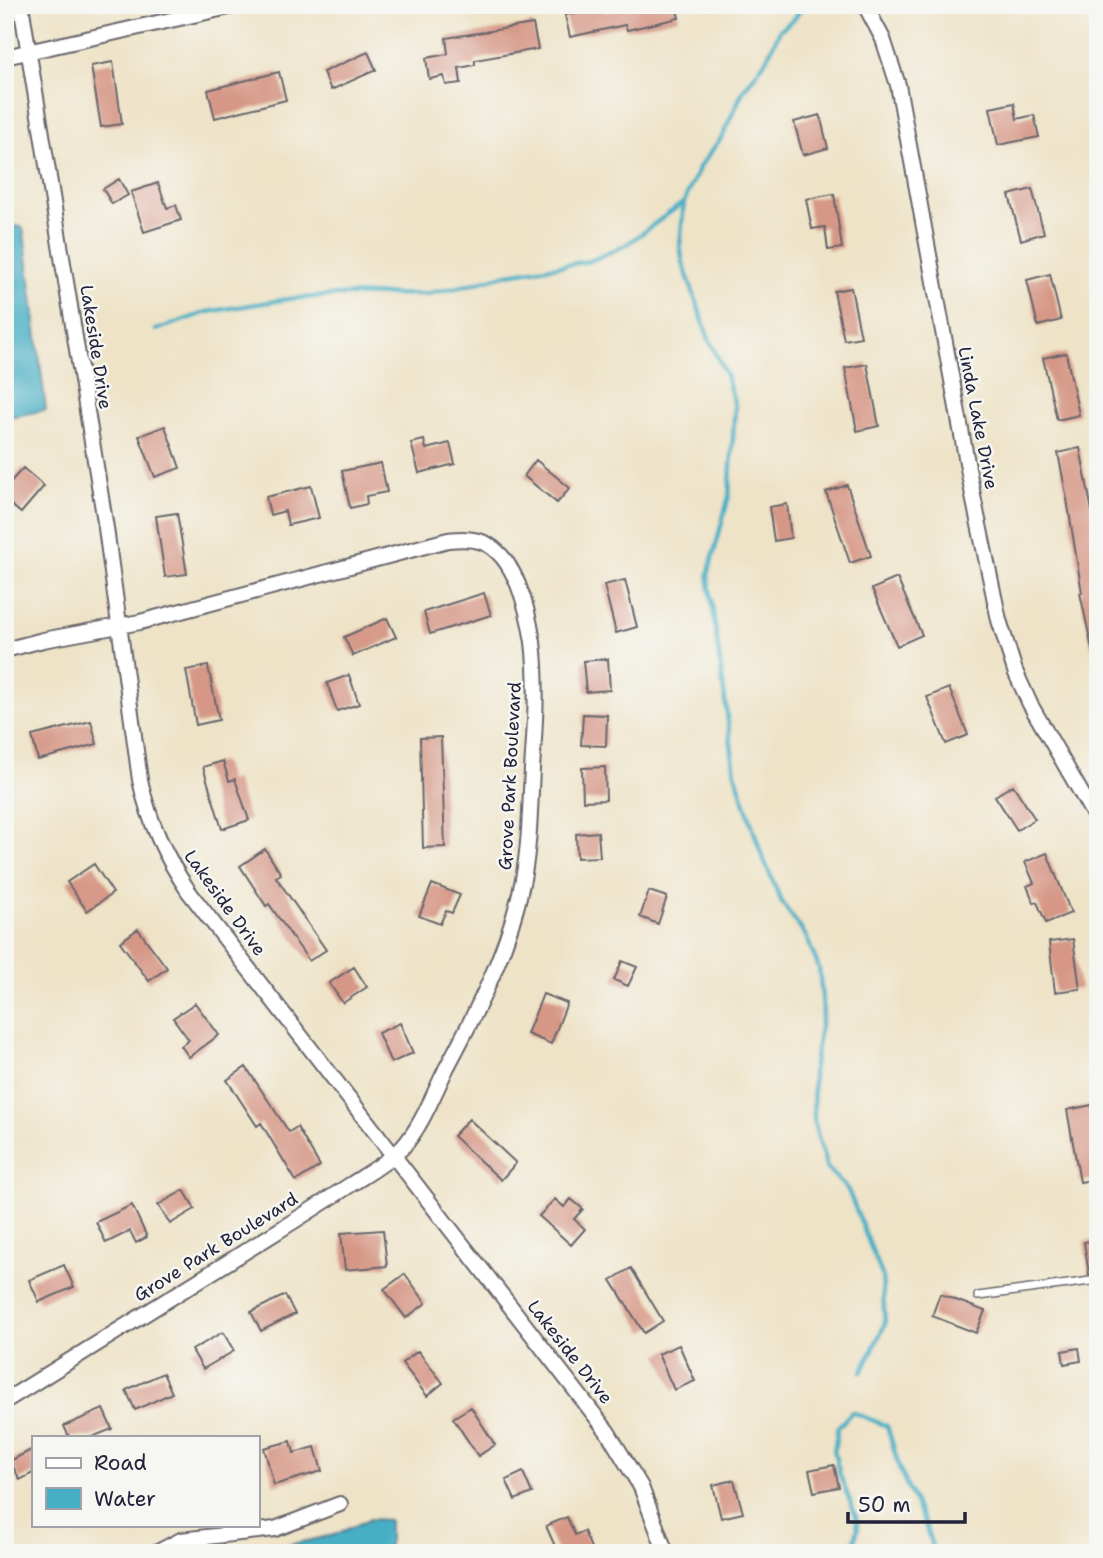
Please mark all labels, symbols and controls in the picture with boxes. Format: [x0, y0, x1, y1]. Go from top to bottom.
street label: Lakeside Drive [74, 283, 118, 411]
street label: Linda Lake Drive [952, 345, 1004, 491]
street label: Grove Park Boulevard [493, 681, 527, 871]
street label: Lakeside Drive [178, 845, 272, 961]
street label: Grove Park Boulevard [130, 1187, 302, 1307]
street label: Lakeside Drive [522, 1295, 618, 1409]
legend [32, 1436, 259, 1526]
text: Road [94, 1449, 147, 1477]
scale bar [848, 1481, 965, 1525]
text: Water [94, 1485, 156, 1513]
text: 50 m [858, 1491, 911, 1519]

